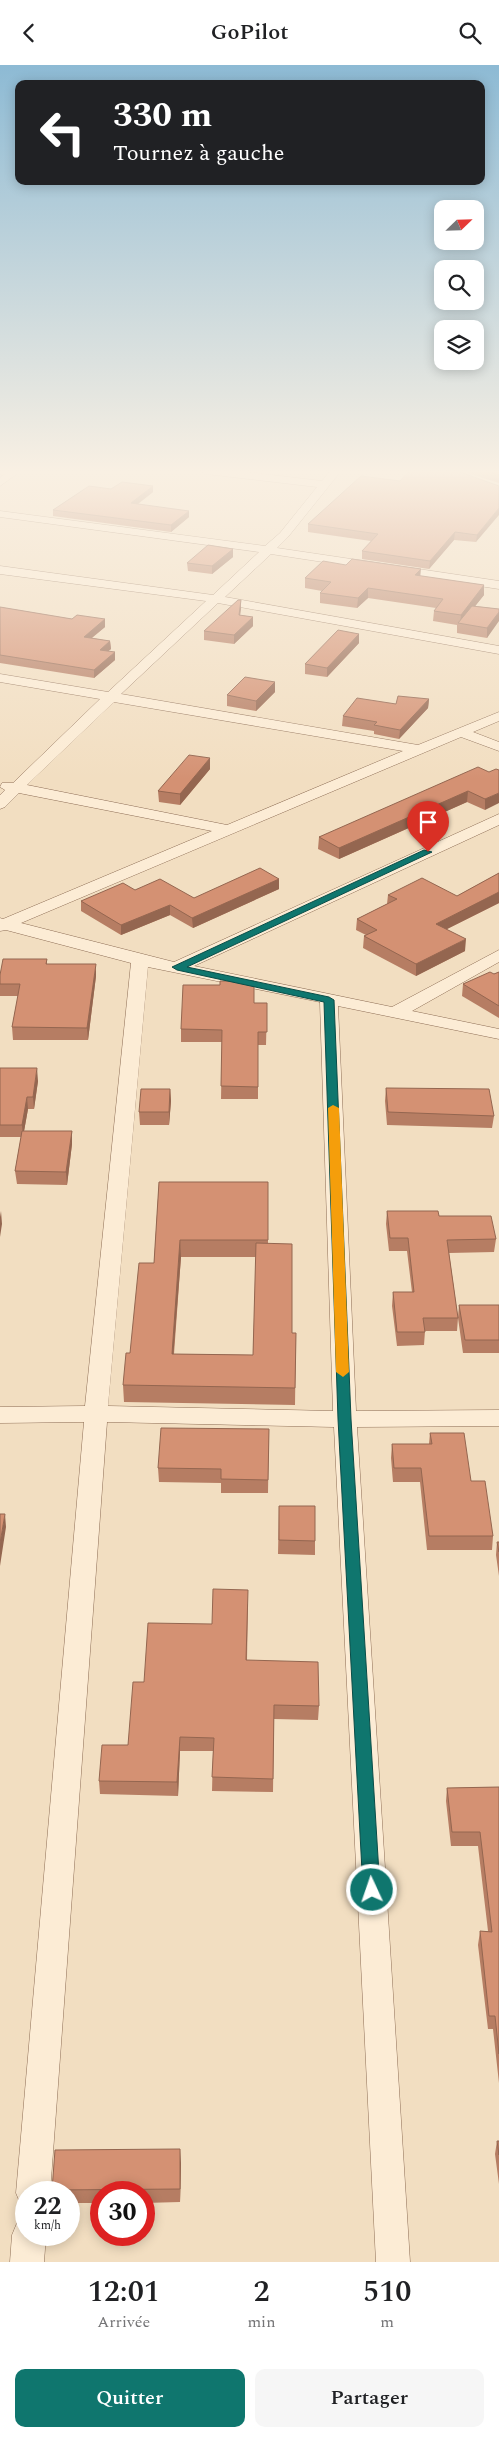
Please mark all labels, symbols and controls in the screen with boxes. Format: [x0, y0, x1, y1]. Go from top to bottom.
text: GoPilot [211, 16, 288, 49]
icon: back [15, 19, 43, 47]
icon: search [456, 19, 484, 47]
text: 330 m [113, 89, 212, 142]
icon: left [30, 100, 95, 165]
text: Tournez à gauche [113, 137, 284, 170]
north arrow [434, 200, 484, 250]
map controls [434, 200, 484, 370]
button: search [434, 260, 484, 310]
button: layers [434, 320, 484, 370]
pin [407, 801, 449, 852]
icon: arrive [414, 808, 442, 836]
position arrow [345, 1863, 397, 1915]
speed limit sign: 30 [90, 2181, 155, 2246]
text: 22 [33, 2188, 62, 2226]
text: km/h [34, 2216, 61, 2235]
text: 12:01 [88, 2269, 160, 2315]
text: 2 [253, 2269, 269, 2315]
text: 510 [363, 2269, 411, 2315]
text: Arrivée [97, 2310, 150, 2334]
text: min [247, 2310, 275, 2334]
text: m [380, 2310, 394, 2334]
button: Quitter [15, 2369, 245, 2427]
button: Partager [255, 2369, 484, 2427]

